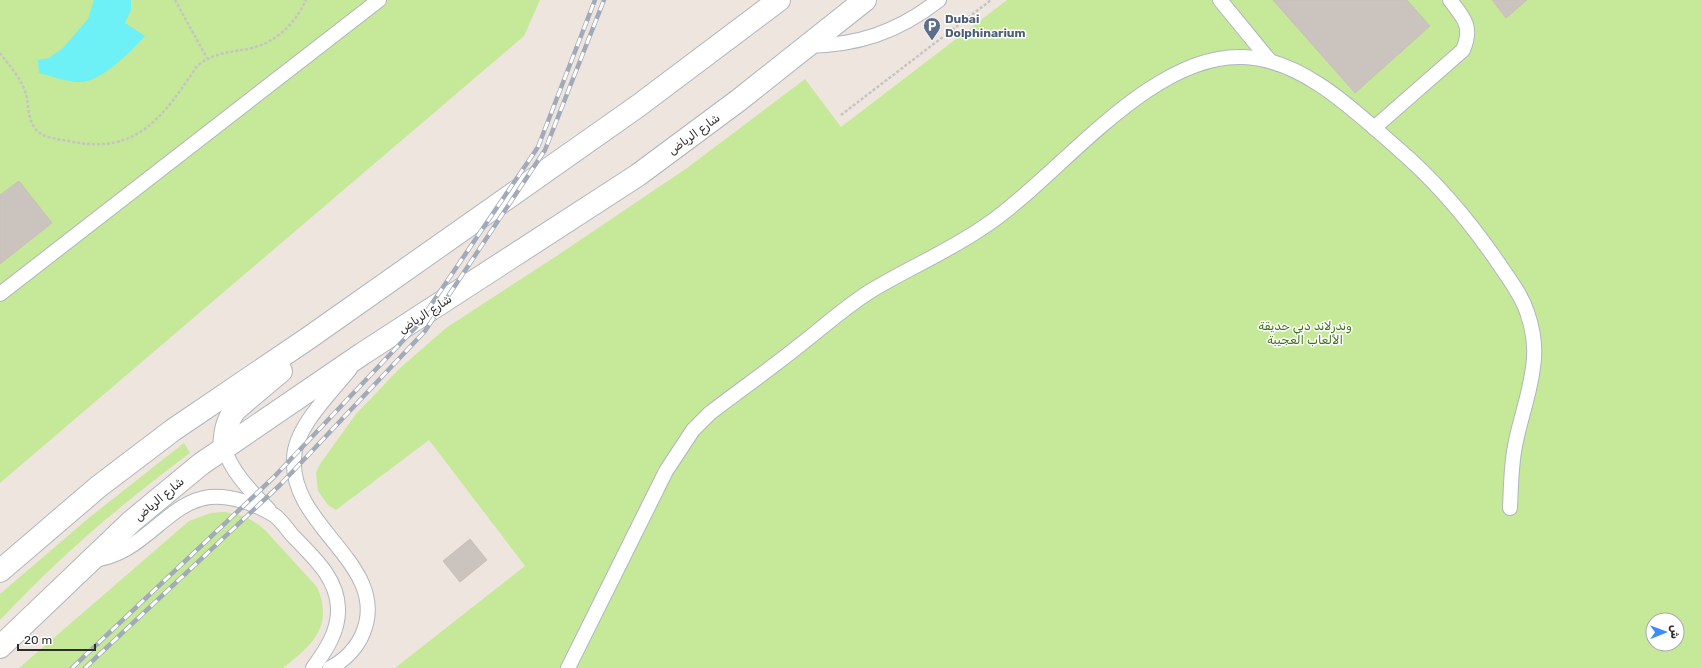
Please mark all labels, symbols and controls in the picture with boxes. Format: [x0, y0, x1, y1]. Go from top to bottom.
place label: Dubai Dolphinarium [945, 12, 1026, 40]
parking icon: Dubai Dolphinarium [922, 16, 942, 41]
street label: شارع الرياض [665, 111, 724, 159]
street label: شارع الرياض [396, 292, 455, 338]
park label: وندرلاند دبي حديقة الألعاب العجيبة [1258, 319, 1352, 347]
street label: شارع الرياض [131, 474, 188, 525]
north arrow [1645, 612, 1685, 652]
text: ش [1668, 625, 1681, 639]
scale bar [18, 626, 95, 652]
text: 20 m [24, 633, 52, 647]

